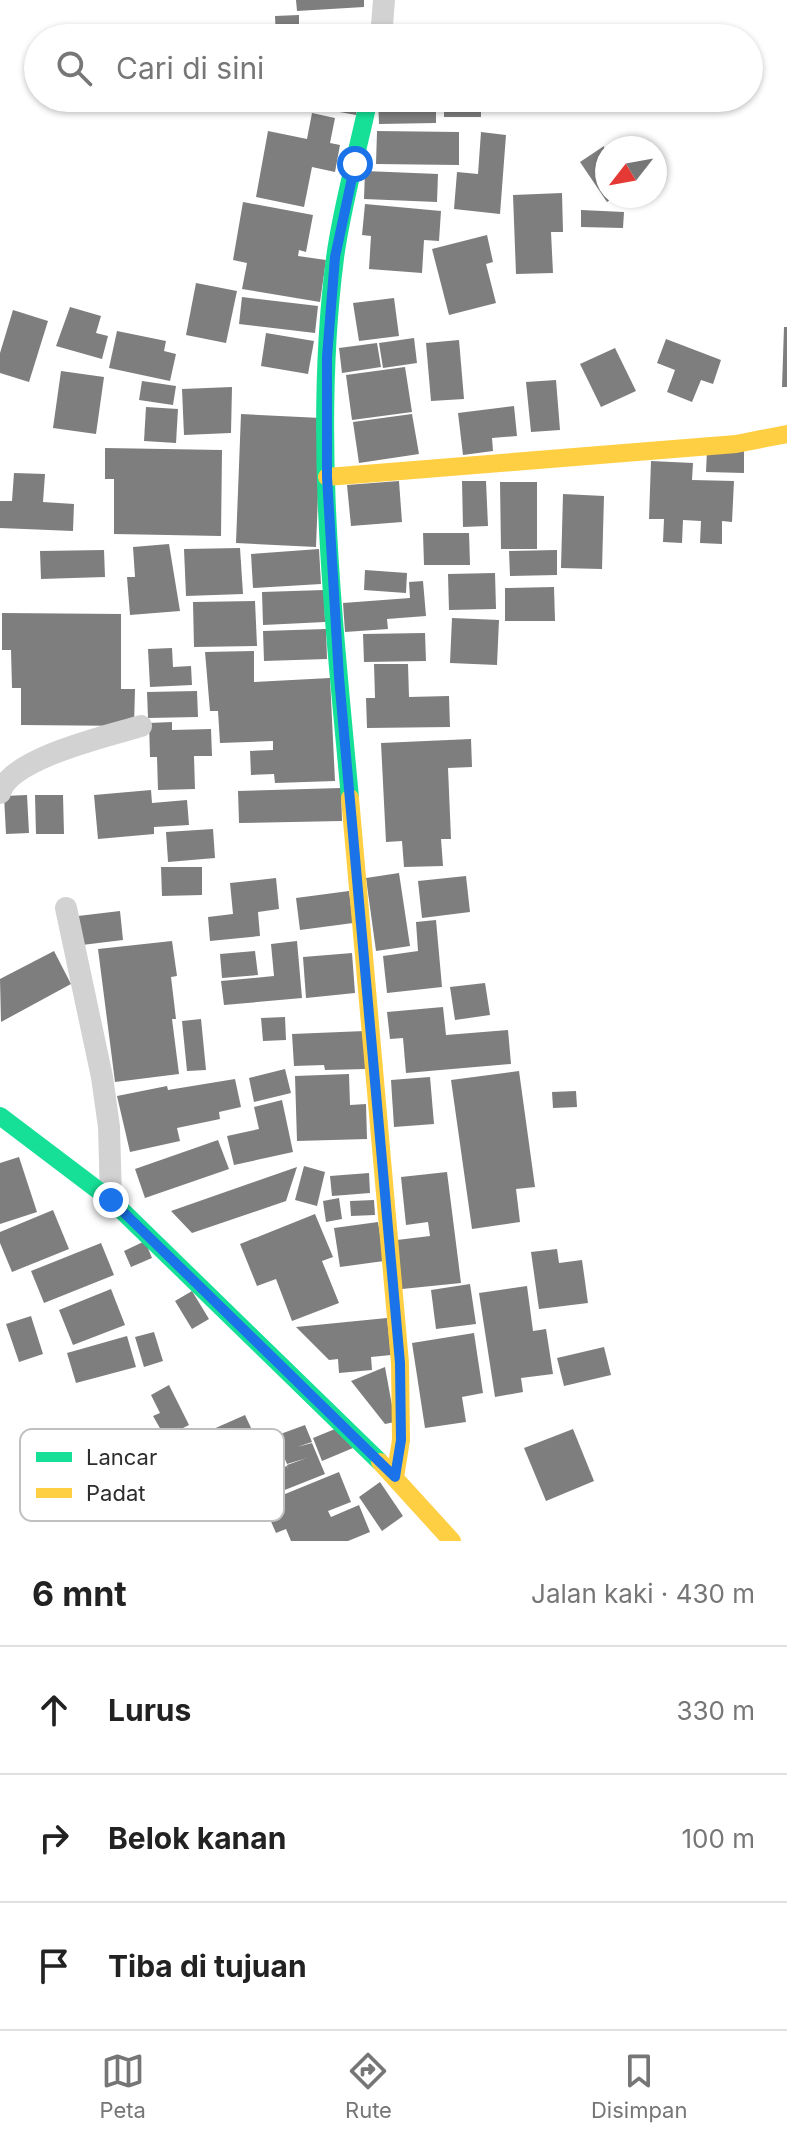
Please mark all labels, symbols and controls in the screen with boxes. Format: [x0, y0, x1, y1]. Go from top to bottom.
search box [24, 24, 763, 112]
icon: search [52, 46, 96, 90]
text: Cari di sini [116, 50, 264, 86]
north arrow [595, 136, 667, 208]
route start [337, 146, 373, 182]
route end [93, 1182, 129, 1218]
legend [20, 1429, 284, 1521]
text: Lancar [86, 1444, 157, 1470]
text: Padat [86, 1480, 145, 1506]
text: 6 mnt [32, 1573, 127, 1614]
text: Jalan kaki · 430 m [531, 1578, 755, 1609]
icon: ahead [32, 1688, 76, 1732]
text: Lurus [108, 1692, 191, 1728]
text: 330 m [676, 1695, 755, 1726]
icon: right [32, 1816, 76, 1860]
text: Belok kanan [108, 1820, 286, 1856]
text: 100 m [682, 1823, 755, 1854]
icon: arrive [32, 1944, 76, 1988]
text: Tiba di tujuan [108, 1948, 307, 1984]
tab: Peta [100, 2049, 146, 2123]
tab: Rute [345, 2049, 392, 2123]
tab: Disimpan [591, 2049, 687, 2123]

